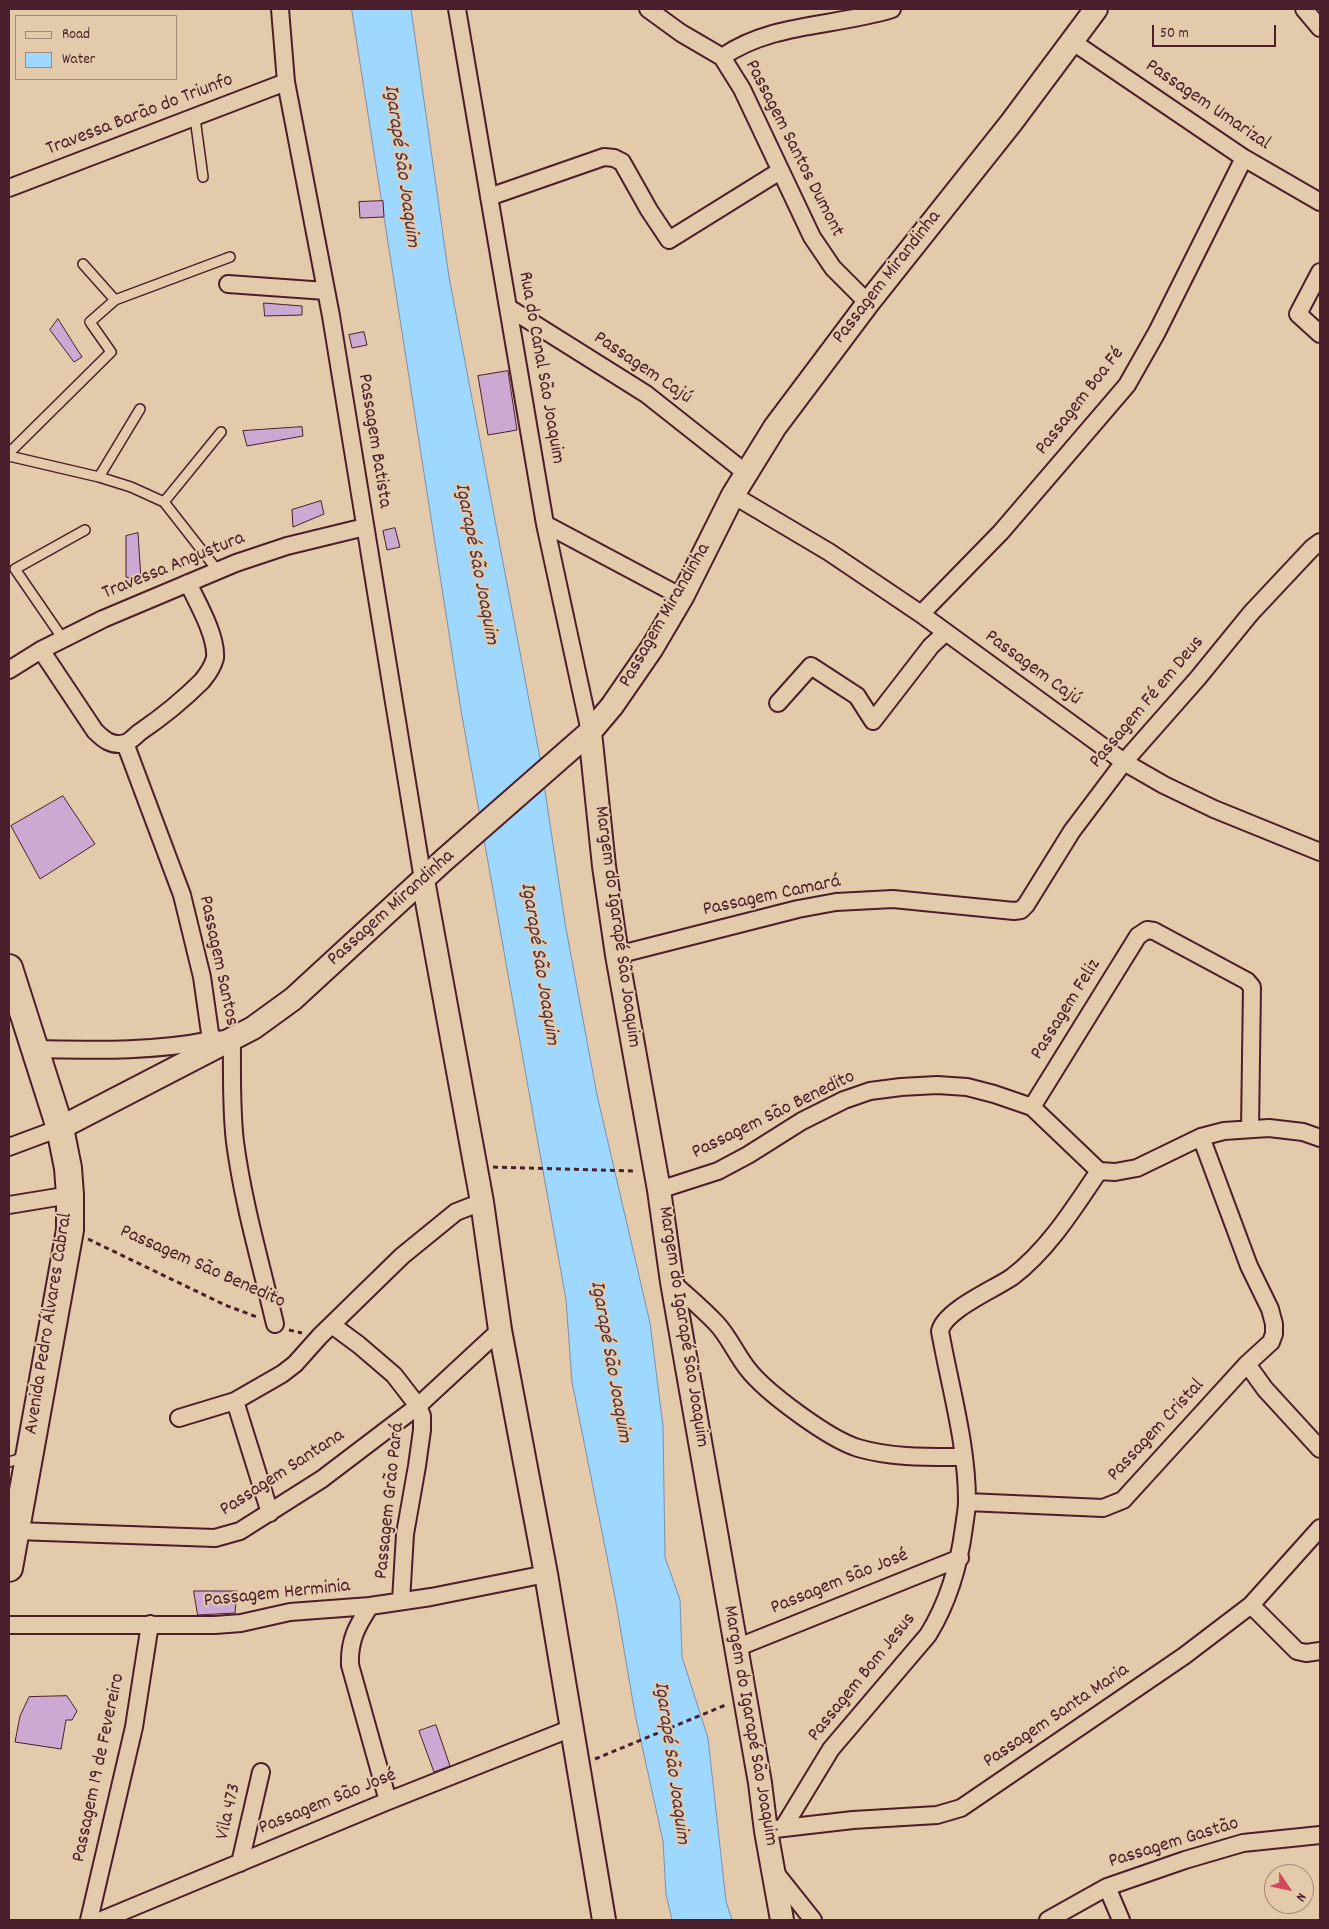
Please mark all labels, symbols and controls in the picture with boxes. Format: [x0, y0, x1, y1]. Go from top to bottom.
legend [15, 15, 178, 80]
scale bar [1154, 15, 1278, 47]
text: 50 m [1160, 23, 1189, 45]
text: Road [62, 24, 90, 46]
text: Water [62, 49, 95, 71]
street label: Passagem Umarizal [1140, 55, 1274, 157]
street label: Passagem Santos Dumont [738, 56, 848, 242]
street label: Travessa Barão do Triunfo [43, 69, 237, 163]
water label: Igarapé São Joaquim [376, 83, 424, 249]
street label: Passagem Mirandinha [828, 206, 948, 350]
street label: Rua do Canal São Joaquim [511, 270, 569, 466]
street label: Passagem Cajú [588, 327, 696, 411]
street label: Passagem Boa Fé [1031, 343, 1131, 461]
street label: Passagem Batista [351, 372, 395, 510]
water label: Igarapé São Joaquim [447, 481, 503, 647]
street label: Travessa Angustura [99, 527, 249, 607]
street label: Passagem Mirandinha [615, 540, 717, 692]
street label: Passagem Cajú [979, 626, 1085, 712]
street label: Passagem Fé em Deus [1085, 632, 1211, 774]
street label: Margem do Igarapé São Joaquim [587, 805, 645, 1049]
street label: Passagem Mirandinha [323, 846, 461, 972]
street label: Passagem Camará [701, 871, 843, 923]
water label: Igarapé São Joaquim [513, 881, 563, 1047]
street label: Passagem Santos [191, 894, 243, 1028]
street label: Passagem Feliz [1027, 955, 1107, 1065]
street label: Passagem São Benedito [689, 1066, 859, 1166]
street label: Margem do Igarapé São Joaquim [651, 1205, 713, 1449]
street label: Avenida Pedro Álvares Cabral [21, 1212, 79, 1436]
street label: Passagem São Benedito [116, 1221, 288, 1315]
water label: Igarapé São Joaquim [582, 1279, 636, 1445]
street label: Passagem Cristal [1103, 1375, 1211, 1487]
street label: Passagem Grão Pará [371, 1421, 411, 1581]
street label: Passagem Santana [216, 1425, 350, 1523]
street label: Passagem São José [768, 1545, 912, 1621]
street label: Passagem Herminia [203, 1575, 351, 1615]
street label: Margem do Igarapé São Joaquim [716, 1604, 782, 1848]
street label: Passagem Bom Jesus [804, 1609, 922, 1747]
street label: Passagem Santa Maria [979, 1659, 1135, 1775]
street label: Passagem 19 de Fevereiro [68, 1671, 132, 1865]
water label: Igarapé São Joaquim [646, 1680, 694, 1846]
street label: Passagem São José [256, 1765, 400, 1841]
street label: Vila 473 [212, 1782, 248, 1842]
street label: Passagem Gastão [1106, 1813, 1242, 1875]
north arrow [1264, 1864, 1314, 1914]
text: N [1290, 1888, 1311, 1905]

